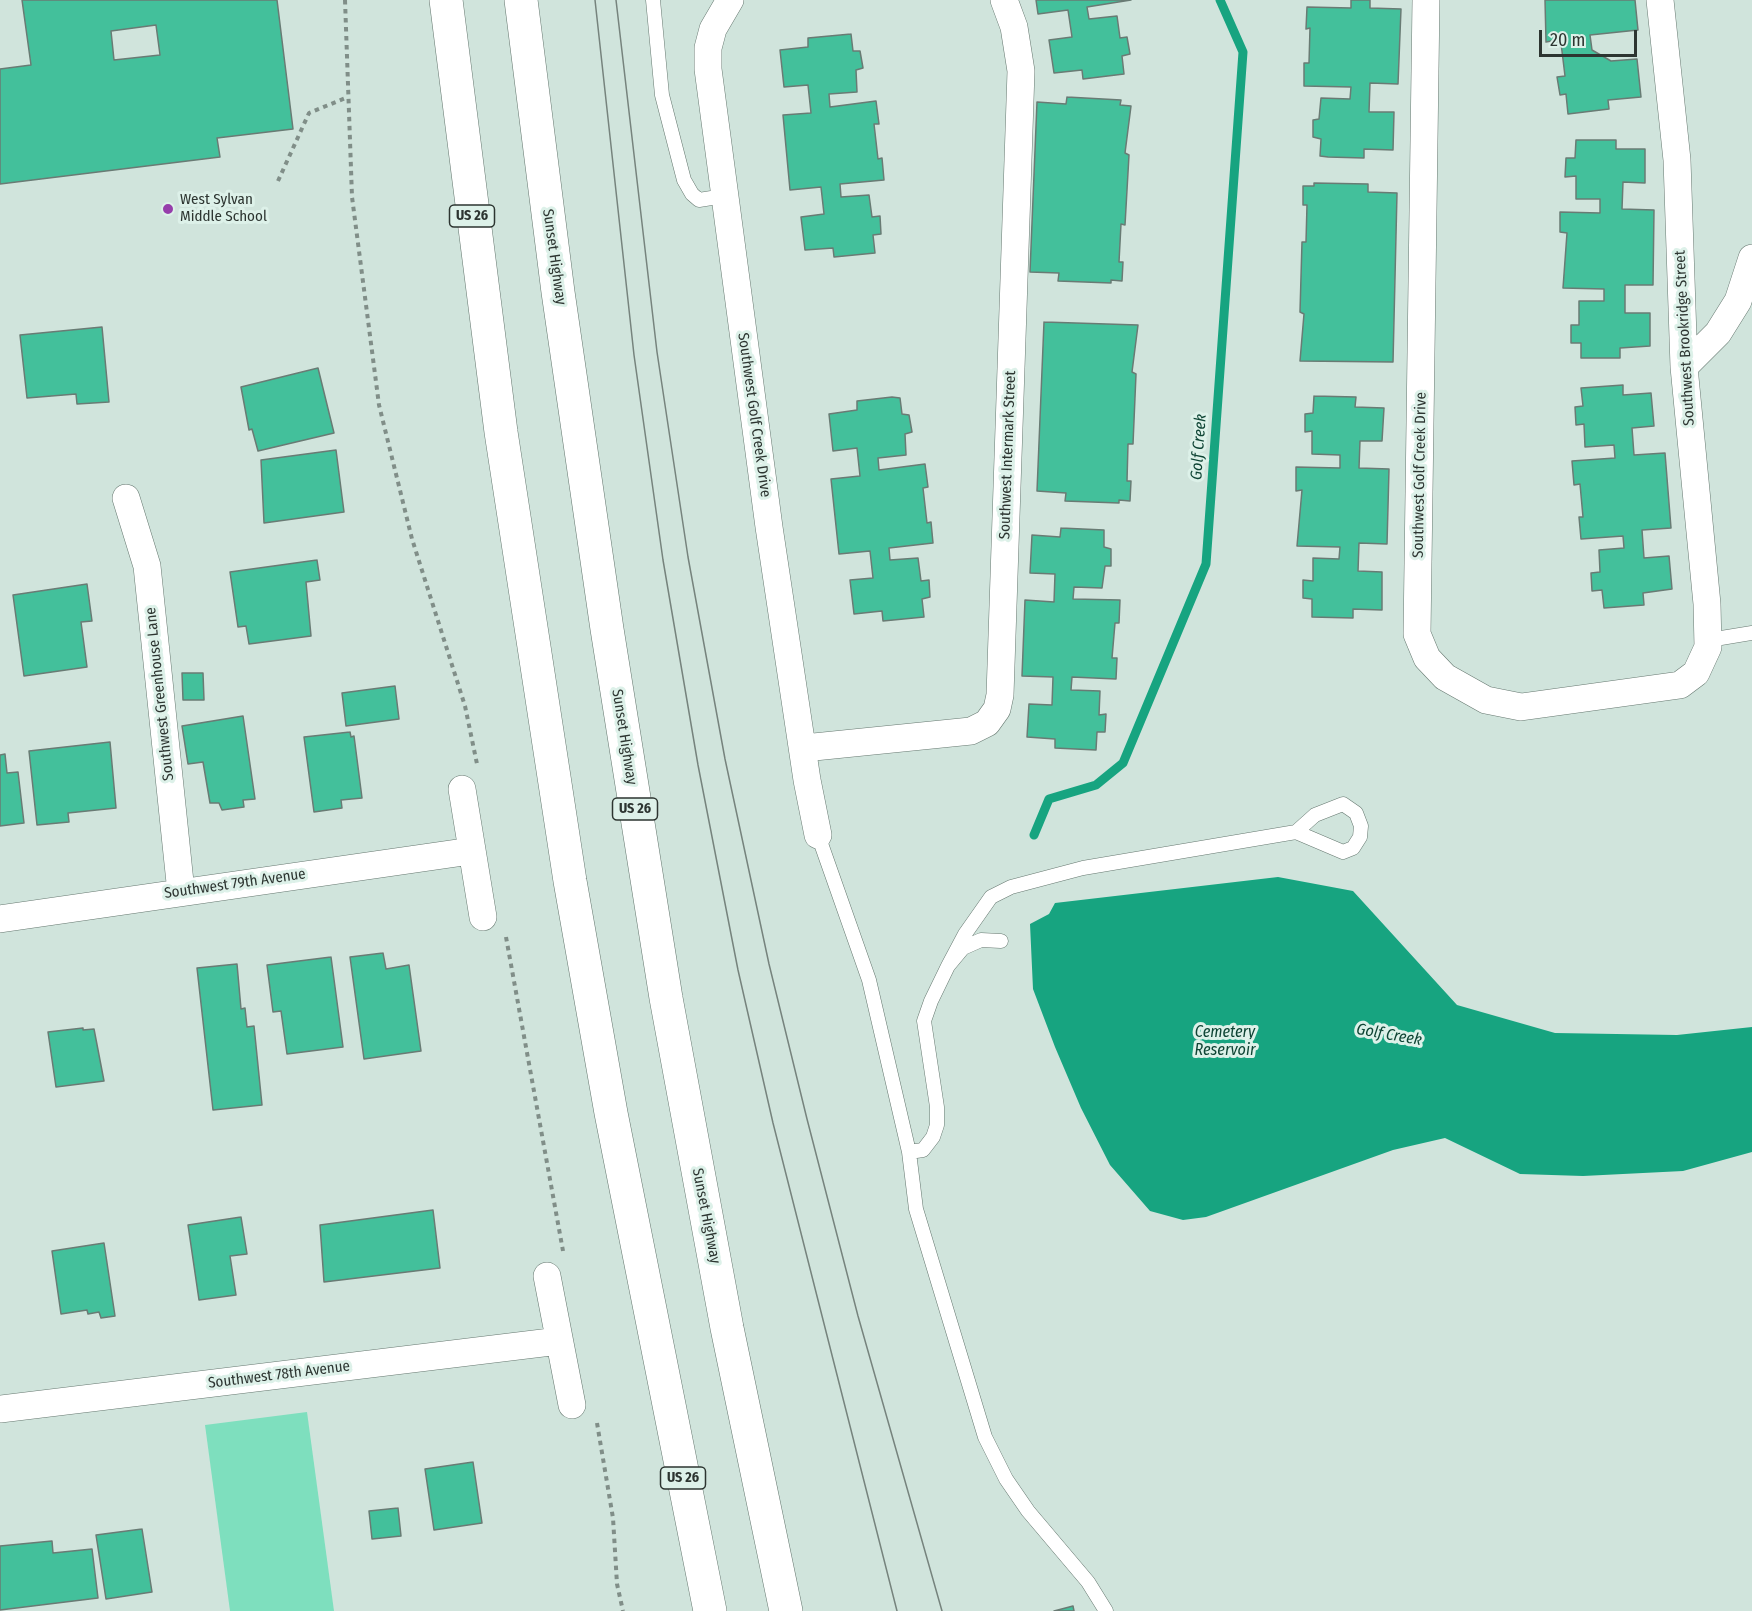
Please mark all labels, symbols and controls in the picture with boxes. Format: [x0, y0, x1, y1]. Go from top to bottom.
scale bar [1542, 18, 1640, 56]
text: 20 m [1550, 29, 1585, 51]
place label: West Sylvan Middle School [180, 191, 267, 226]
marker: West Sylvan Middle School [161, 202, 175, 216]
road number: US 26 [450, 205, 494, 227]
street label: Sunset Highway [538, 208, 570, 306]
street label: Southwest Brookridge Street [1671, 250, 1699, 426]
street label: Southwest Golf Creek Drive [734, 332, 774, 498]
street label: Southwest Intermark Street [996, 370, 1020, 540]
street label: Southwest Golf Creek Drive [1410, 392, 1430, 558]
water label: Golf Creek [1187, 413, 1211, 481]
street label: Southwest Greenhouse Lane [142, 606, 178, 782]
street label: Sunset Highway [608, 688, 640, 786]
road number: US 26 [612, 798, 658, 820]
street label: Southwest 79th Avenue [163, 865, 307, 903]
water label: Golf Creek [1355, 1020, 1423, 1050]
water label: Cemetery Reservoir [1195, 1023, 1255, 1061]
street label: Sunset Highway [688, 1167, 724, 1265]
street label: Southwest 78th Avenue [207, 1357, 351, 1393]
road number: US 26 [660, 1467, 706, 1489]

